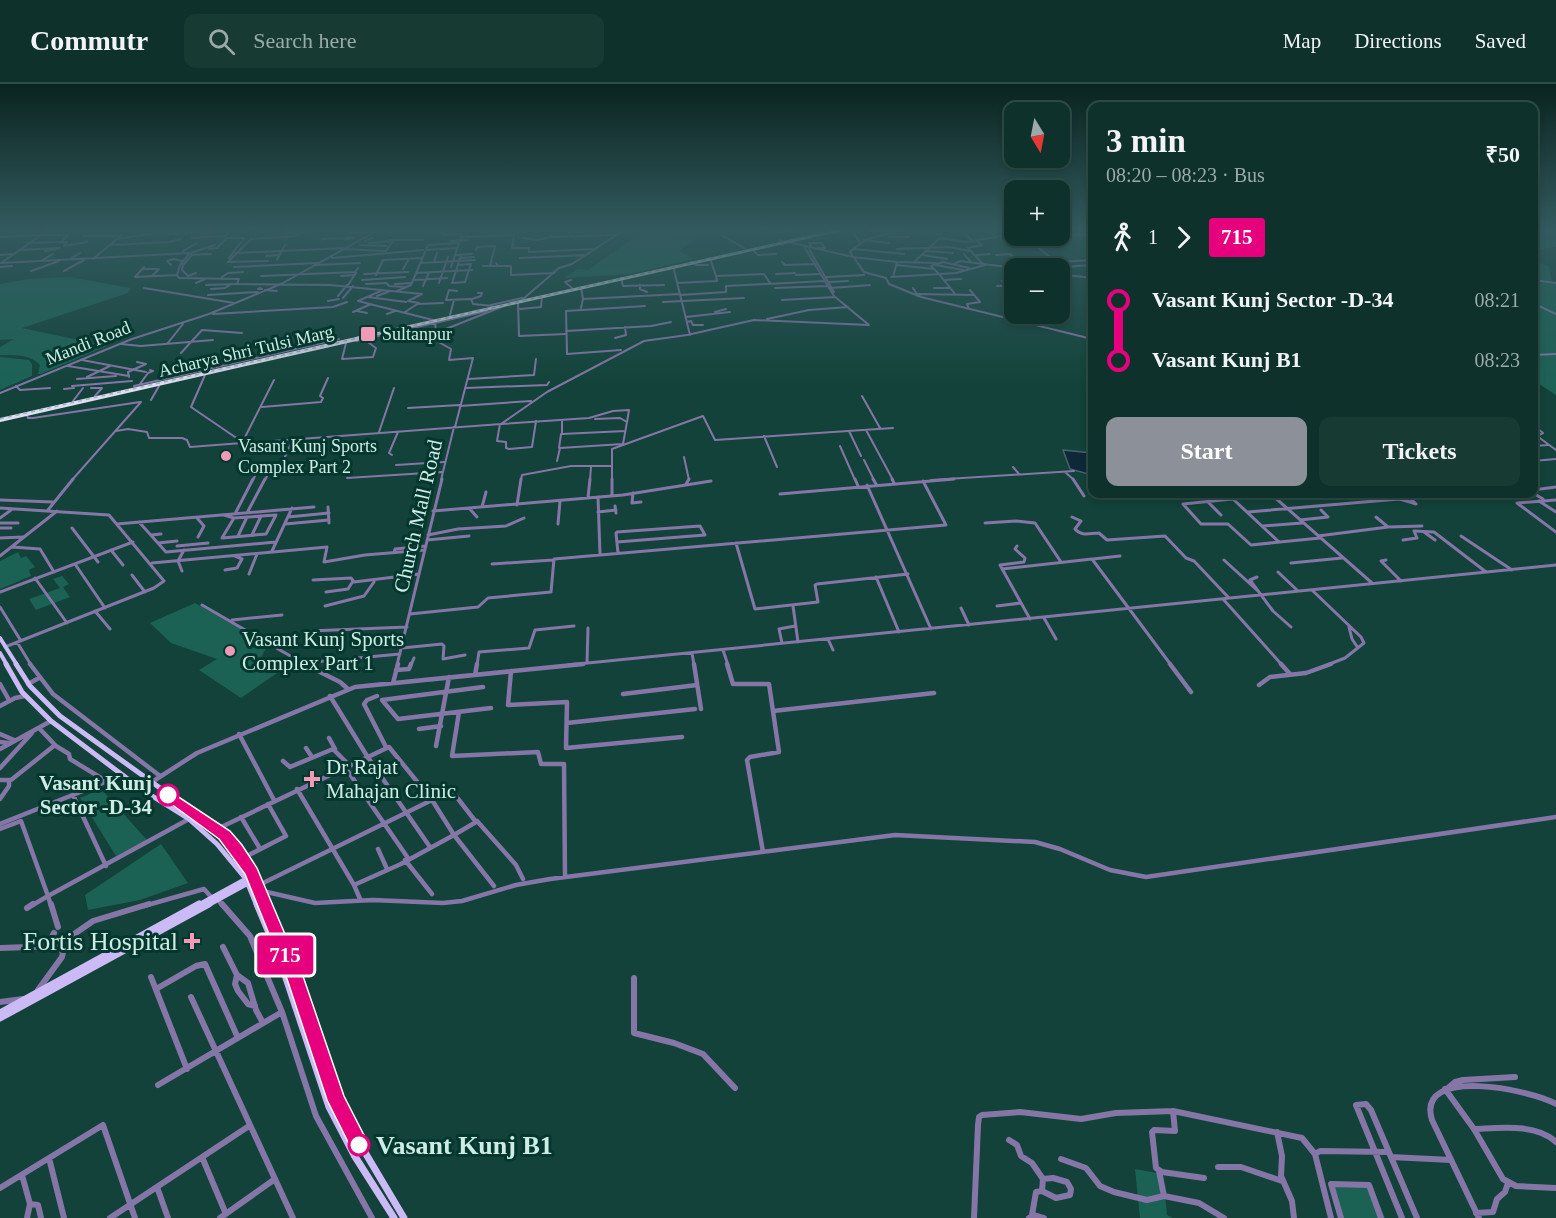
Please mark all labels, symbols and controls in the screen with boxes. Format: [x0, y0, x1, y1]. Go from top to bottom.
search box [184, 14, 604, 68]
text: Commutr [30, 25, 148, 56]
icon: search [205, 25, 238, 58]
text: Search here [253, 28, 356, 53]
text: Map [1283, 29, 1321, 53]
text: Directions [1354, 29, 1442, 53]
text: Saved [1475, 29, 1526, 53]
north arrow [1004, 102, 1070, 168]
map controls [1004, 102, 1070, 324]
text: 3 min [1106, 123, 1186, 159]
text: ₹50 [1485, 142, 1520, 167]
text: 08:20 – 08:23 · Bus [1106, 164, 1265, 186]
button: + [1004, 180, 1070, 246]
icon: walk [1106, 221, 1139, 254]
icon: forward [1167, 221, 1200, 254]
text: 715 [1221, 225, 1253, 249]
text: 1 [1148, 226, 1158, 248]
button: − [1004, 258, 1070, 324]
text: Vasant Kunj Sector -D-34 [1152, 287, 1393, 312]
text: 08:21 [1474, 289, 1520, 311]
street label: Mandi Road [43, 317, 133, 369]
street label: Acharya Shri Tulsi Marg [156, 321, 336, 381]
place label: Sultanpur [382, 324, 452, 344]
marker: Sultanpur [359, 325, 377, 343]
text: Vasant Kunj B1 [1152, 347, 1302, 372]
text: 08:23 [1474, 349, 1520, 371]
button: Start [1106, 417, 1307, 486]
button: Tickets [1319, 417, 1520, 486]
place label: Vasant Kunj Sports Complex Part 2 [238, 436, 377, 477]
street label: Church Mall Road [389, 437, 447, 595]
marker: Vasant Kunj Sports Complex Part 2 [219, 449, 233, 463]
place label: Vasant Kunj Sports Complex Part 1 [242, 627, 404, 675]
marker: Vasant Kunj Sports Complex Part 1 [223, 644, 237, 658]
place label: Dr Rajat Mahajan Clinic [326, 755, 456, 803]
marker: Dr Rajat Mahajan Clinic [303, 770, 321, 788]
place label: Vasant Kunj Sector -D-34 [39, 771, 152, 819]
marker: Vasant Kunj Sector -D-34 [157, 784, 179, 806]
place label: Fortis Hospital [23, 927, 178, 956]
marker: Fortis Hospital [183, 932, 201, 950]
line badge: 715 [250, 936, 320, 974]
text: 715 [269, 943, 301, 967]
place label: Vasant Kunj B1 [376, 1131, 553, 1160]
marker: Vasant Kunj B1 [348, 1134, 370, 1156]

